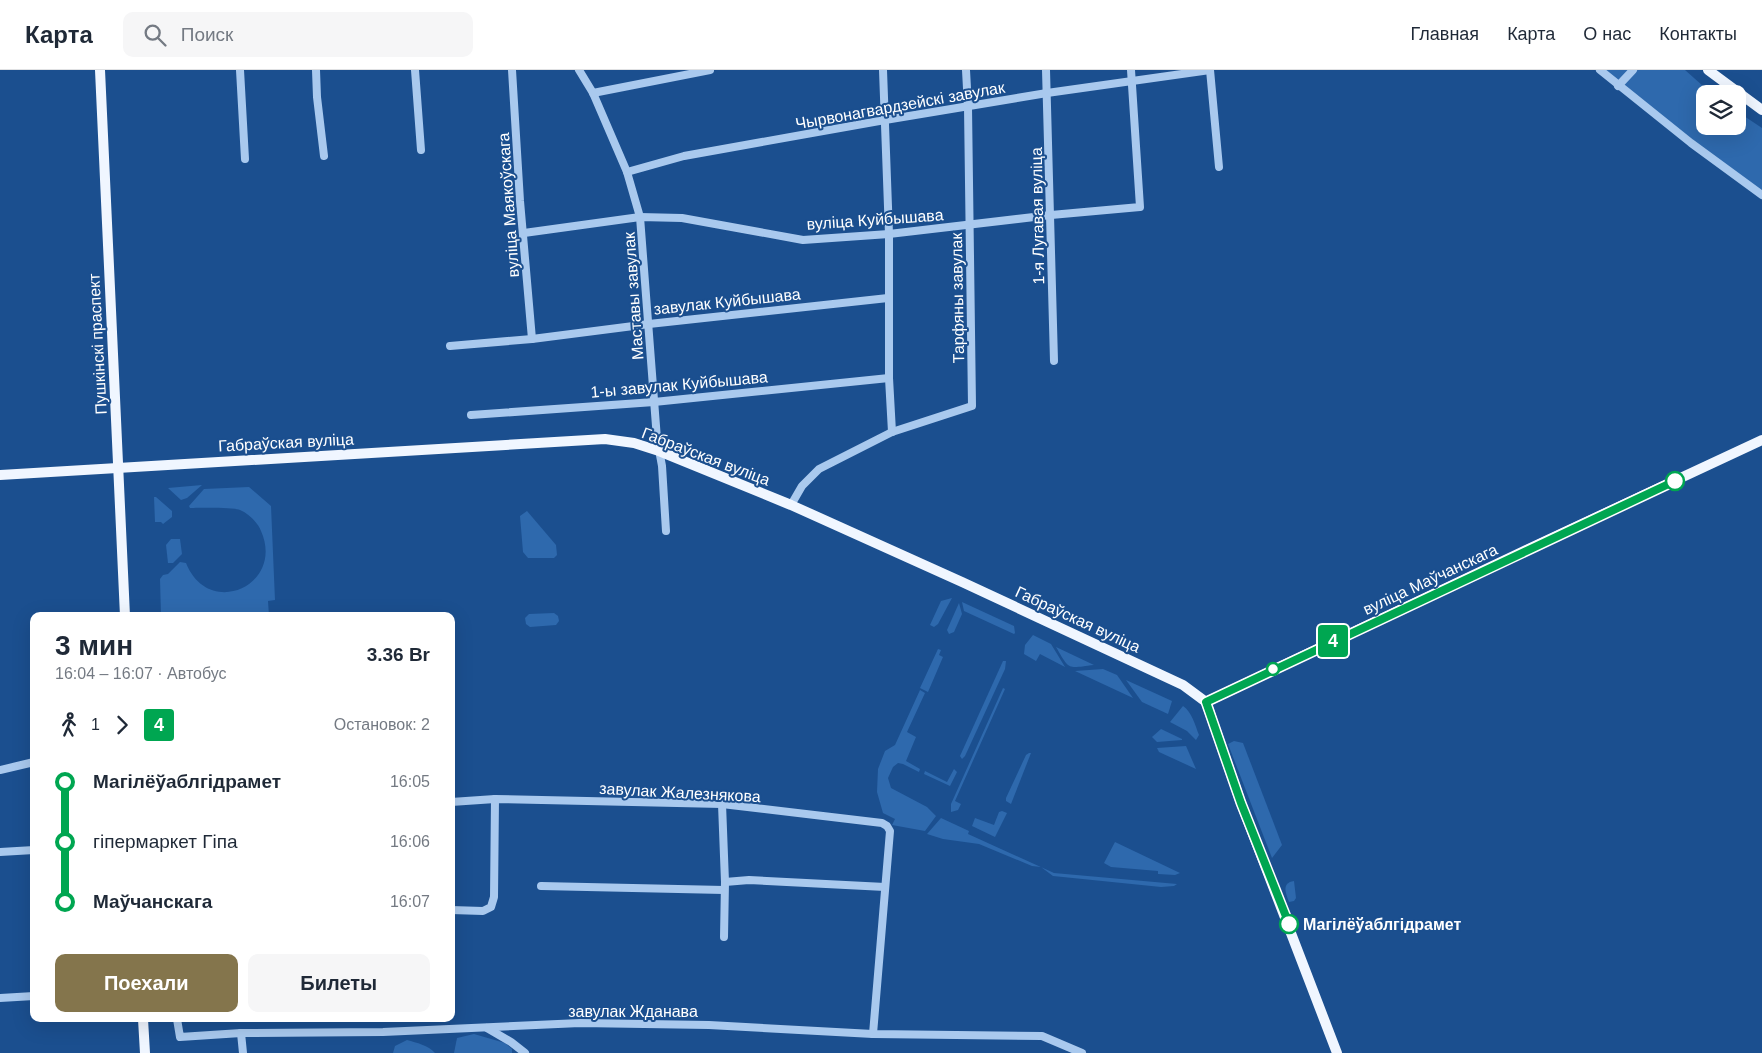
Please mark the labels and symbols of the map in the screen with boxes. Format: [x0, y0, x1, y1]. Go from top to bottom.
street label: Чырвонагвардзейскі завулак [794, 79, 1007, 132]
street label: вуліца Маякоўскага [495, 132, 522, 278]
street label: 1-я Лугавая вуліца [1028, 147, 1047, 285]
street label: вуліца Куйбышава [806, 206, 944, 233]
street label: Маставы завулак [620, 230, 646, 360]
street label: Тарфяны завулак [948, 232, 967, 363]
street label: Пушкінскі праспект [85, 272, 110, 415]
street label: завулак Куйбышава [653, 285, 801, 318]
street label: 1-ы завулак Куйбышава [590, 368, 768, 401]
street label: Габраўская вуліца [639, 424, 772, 489]
street label: Габраўская вуліца [218, 430, 354, 455]
unlabelled marker [1665, 471, 1685, 491]
street label: вуліца Маўчанскага [1360, 541, 1500, 618]
street label: Габраўская вуліца [1013, 583, 1143, 656]
line badge: 4 [1317, 625, 1349, 657]
unlabelled marker [1266, 662, 1280, 676]
street label: завулак Жалезнякова [599, 780, 761, 805]
marker: Магілёўаблгідрамет [1279, 914, 1299, 934]
place label: Магілёўаблгідрамет [1303, 916, 1462, 933]
street label: завулак Жданава [568, 1003, 698, 1020]

